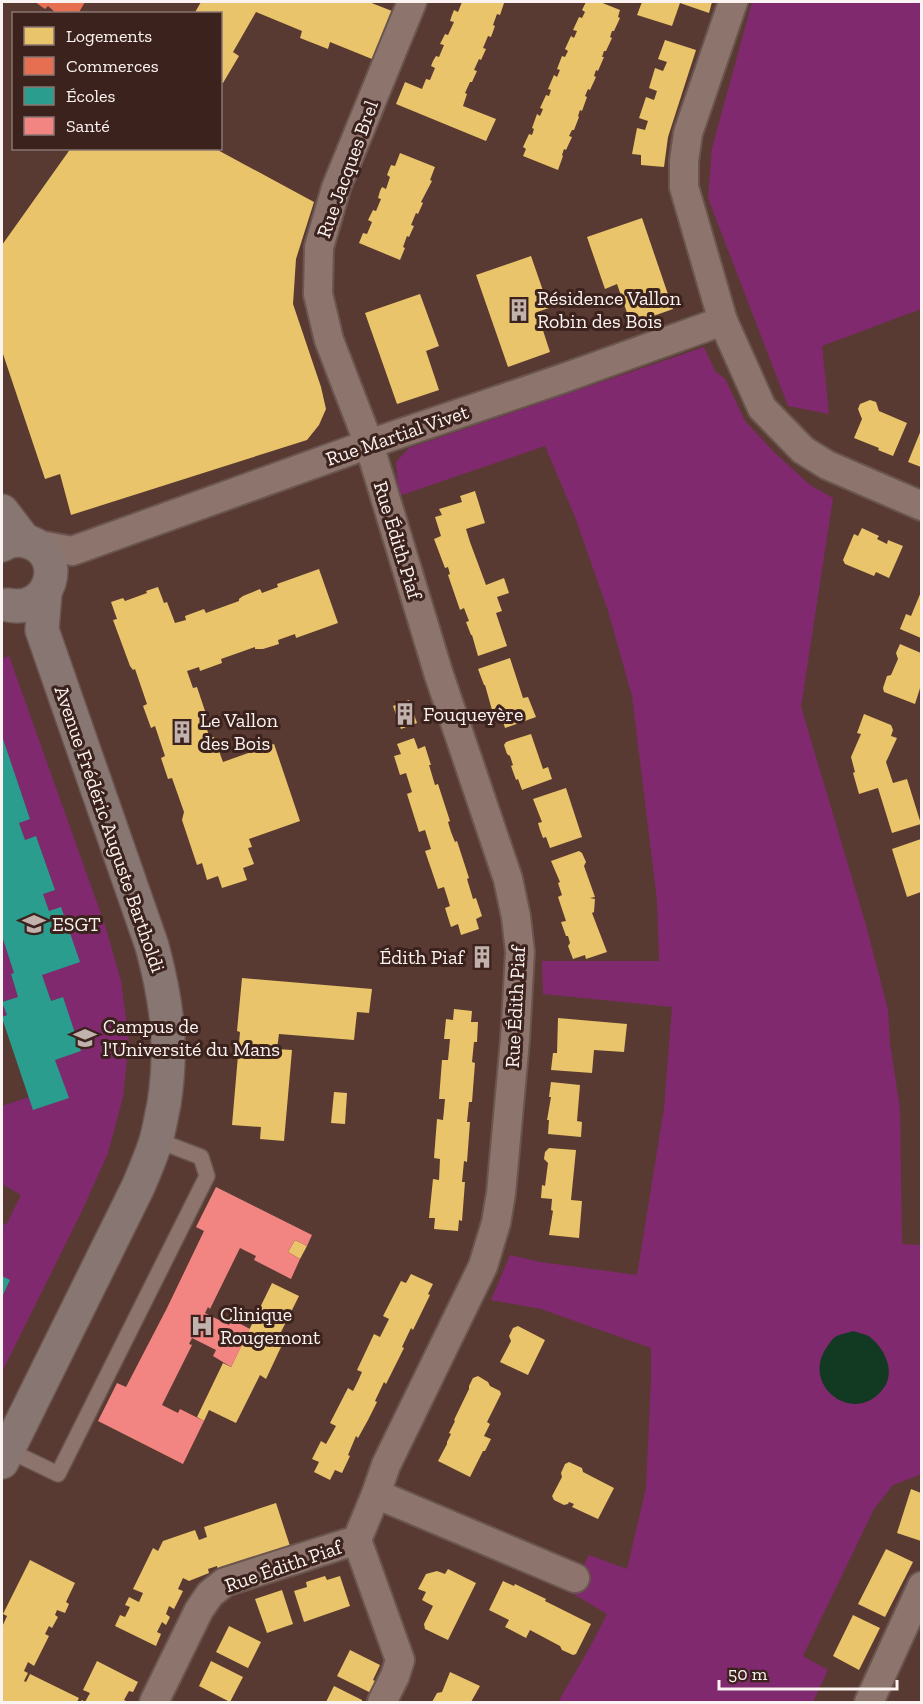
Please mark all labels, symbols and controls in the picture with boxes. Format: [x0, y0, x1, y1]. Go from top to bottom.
legend [12, 12, 222, 150]
text: Logements [66, 25, 152, 47]
text: Commerces [66, 55, 159, 77]
text: Écoles [66, 85, 115, 107]
street label: Rue Jacques Brel [311, 97, 383, 241]
text: Santé [66, 115, 110, 137]
place label: Résidence Vallon Robin des Bois [537, 286, 681, 333]
building icon: Résidence Vallon Robin des Bois [506, 297, 532, 323]
street label: Rue Martial Vivet [322, 399, 472, 471]
street label: Rue Édith Piaf [369, 478, 428, 603]
street label: Avenue Frédéric Auguste Bartholdi [50, 683, 171, 976]
building icon: Fouqueyère [392, 701, 418, 727]
place label: Fouqueyère [423, 702, 523, 726]
place label: Le Vallon des Bois [200, 708, 278, 755]
building icon: Le Vallon des Bois [169, 719, 195, 745]
school or university icon: ESGT [21, 911, 47, 937]
place label: ESGT [52, 912, 101, 936]
building icon: Édith Piaf [469, 944, 495, 970]
street label: Rue Édith Piaf [500, 944, 530, 1069]
place label: Édith Piaf [380, 945, 466, 969]
place label: Campus de l'Université du Mans [103, 1014, 280, 1061]
school or university icon: Campus de l'Université du Mans [72, 1025, 98, 1051]
place label: Clinique Rougemont [220, 1302, 321, 1349]
hospital icon: Clinique Rougemont [189, 1313, 215, 1339]
street label: Rue Édith Piaf [221, 1534, 346, 1597]
scale bar [719, 1653, 898, 1691]
text: 50 m [728, 1663, 768, 1685]

